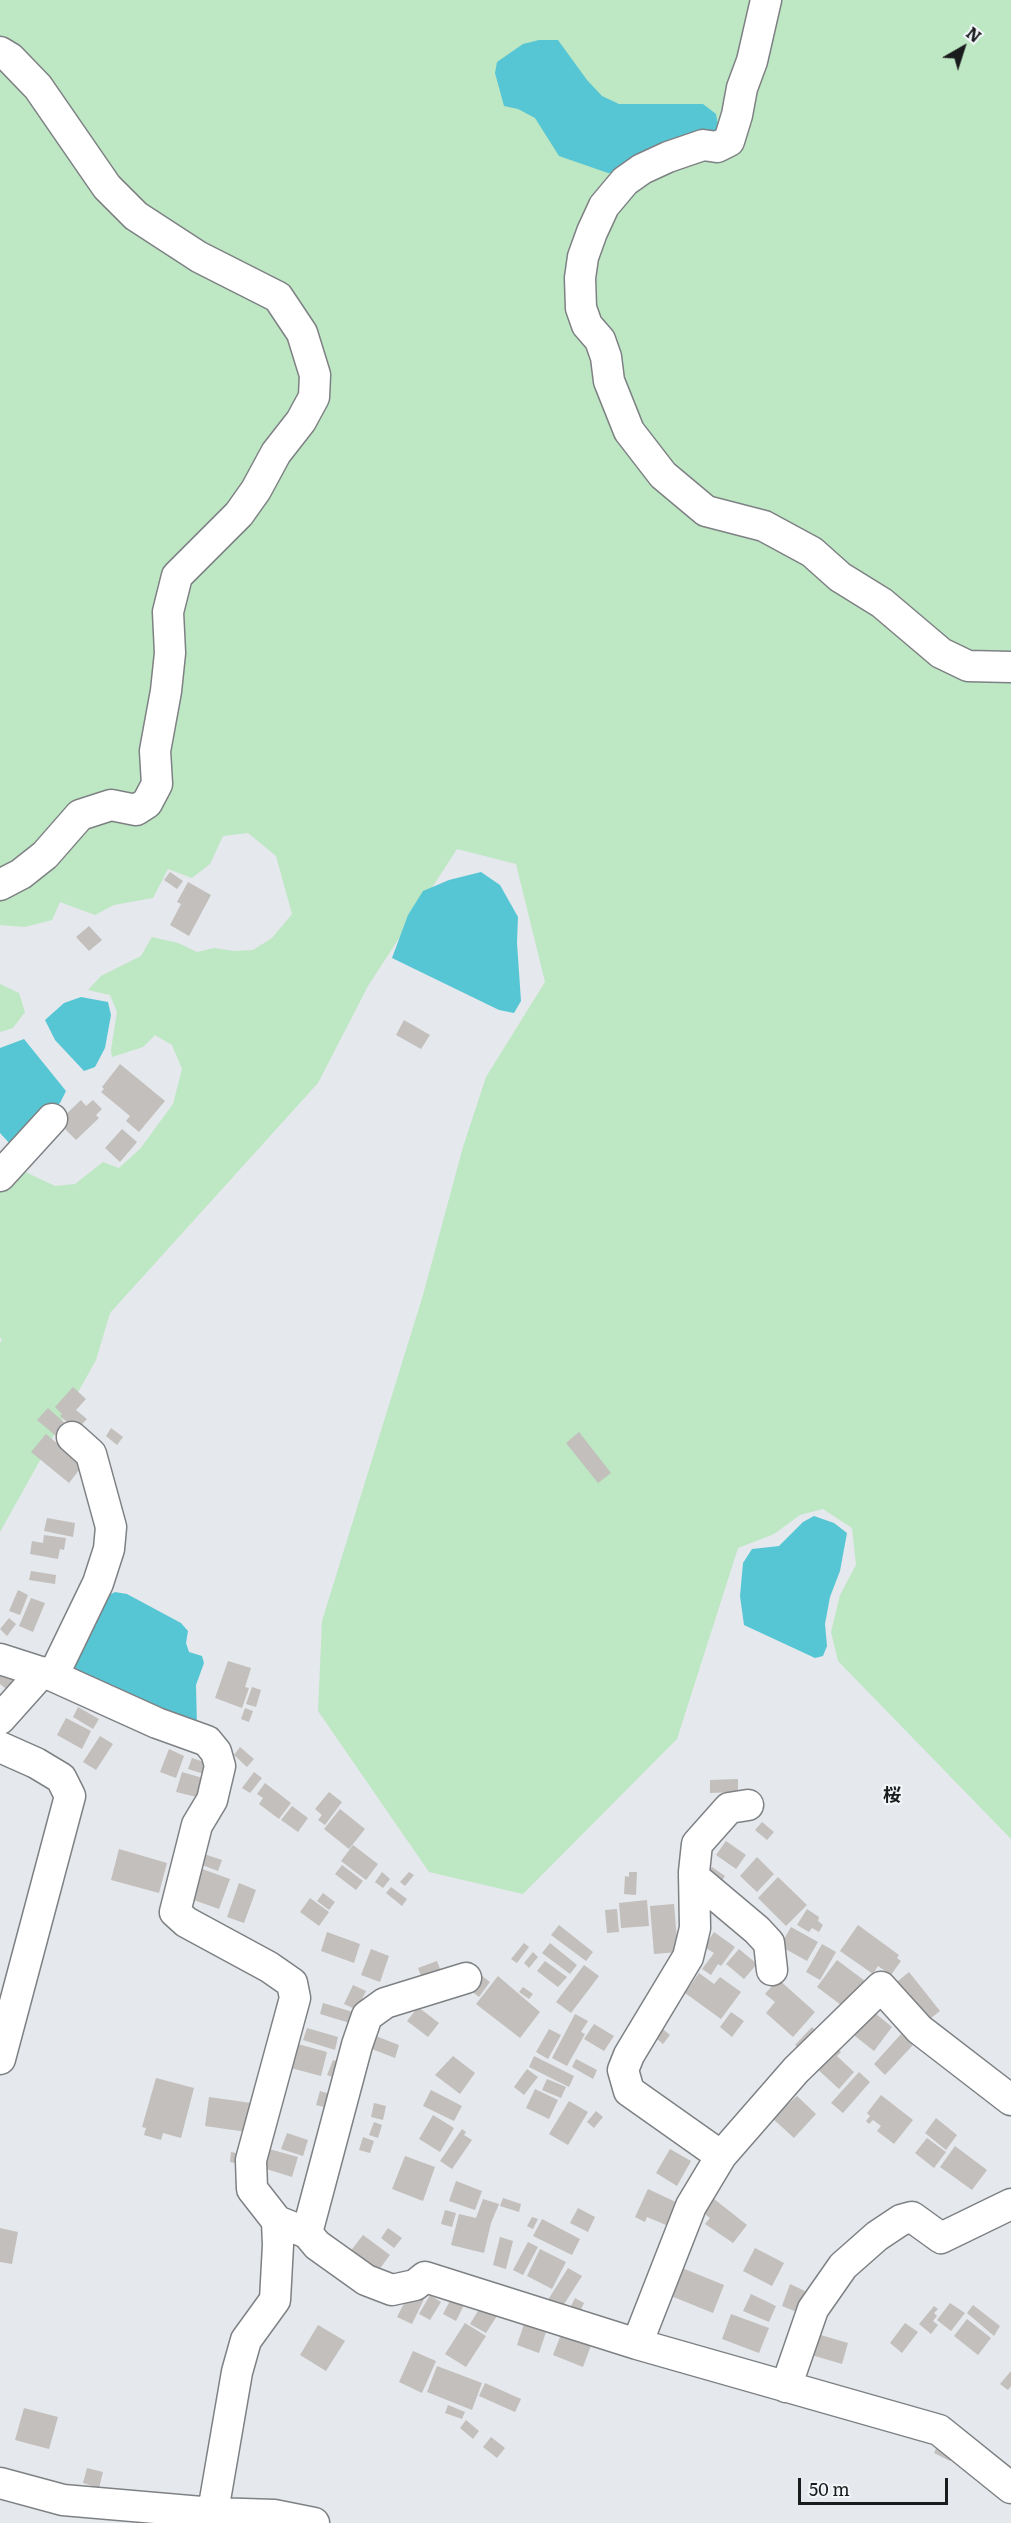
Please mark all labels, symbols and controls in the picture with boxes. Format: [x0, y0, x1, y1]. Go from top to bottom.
north arrow [933, 18, 993, 78]
text: N [962, 20, 987, 48]
district label: 桜 [883, 1785, 901, 1807]
scale bar [801, 2466, 951, 2504]
text: 50 m [809, 2475, 850, 2502]

